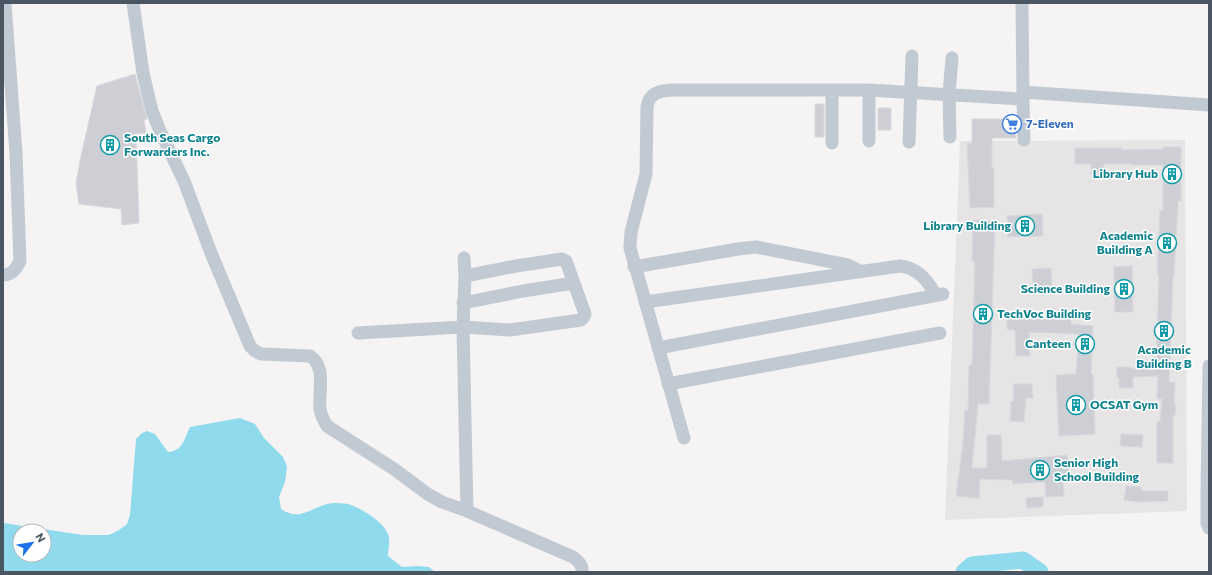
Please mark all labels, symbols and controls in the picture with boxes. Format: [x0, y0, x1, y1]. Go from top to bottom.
supermarket icon: 7-Eleven [1001, 113, 1023, 135]
place label: 7-Eleven [1026, 116, 1074, 130]
place label: South Seas Cargo Forwarders Inc. [124, 130, 220, 158]
building icon: South Seas Cargo Forwarders Inc. [99, 134, 121, 156]
building icon: Library Hub [1161, 163, 1183, 185]
place label: Library Hub [1093, 166, 1158, 180]
building icon: Library Building [1014, 215, 1036, 237]
place label: Library Building [923, 218, 1011, 232]
place label: Academic Building A [1097, 228, 1153, 256]
building icon: Academic Building A [1156, 232, 1178, 254]
building icon: Science Building [1113, 278, 1135, 300]
place label: Science Building [1021, 281, 1110, 295]
building icon: TechVoc Building [972, 303, 994, 325]
place label: TechVoc Building [997, 306, 1092, 320]
building icon: Academic Building B [1153, 320, 1175, 342]
building icon: Canteen [1074, 333, 1096, 355]
place label: Canteen [1025, 336, 1071, 350]
place label: Academic Building B [1136, 342, 1192, 370]
building icon: OCSAT Gym [1065, 394, 1087, 416]
place label: OCSAT Gym [1090, 397, 1158, 411]
place label: Senior High School Building [1054, 455, 1140, 483]
building icon: Senior High School Building [1029, 459, 1051, 481]
north arrow [12, 523, 52, 563]
text: N [33, 531, 49, 544]

